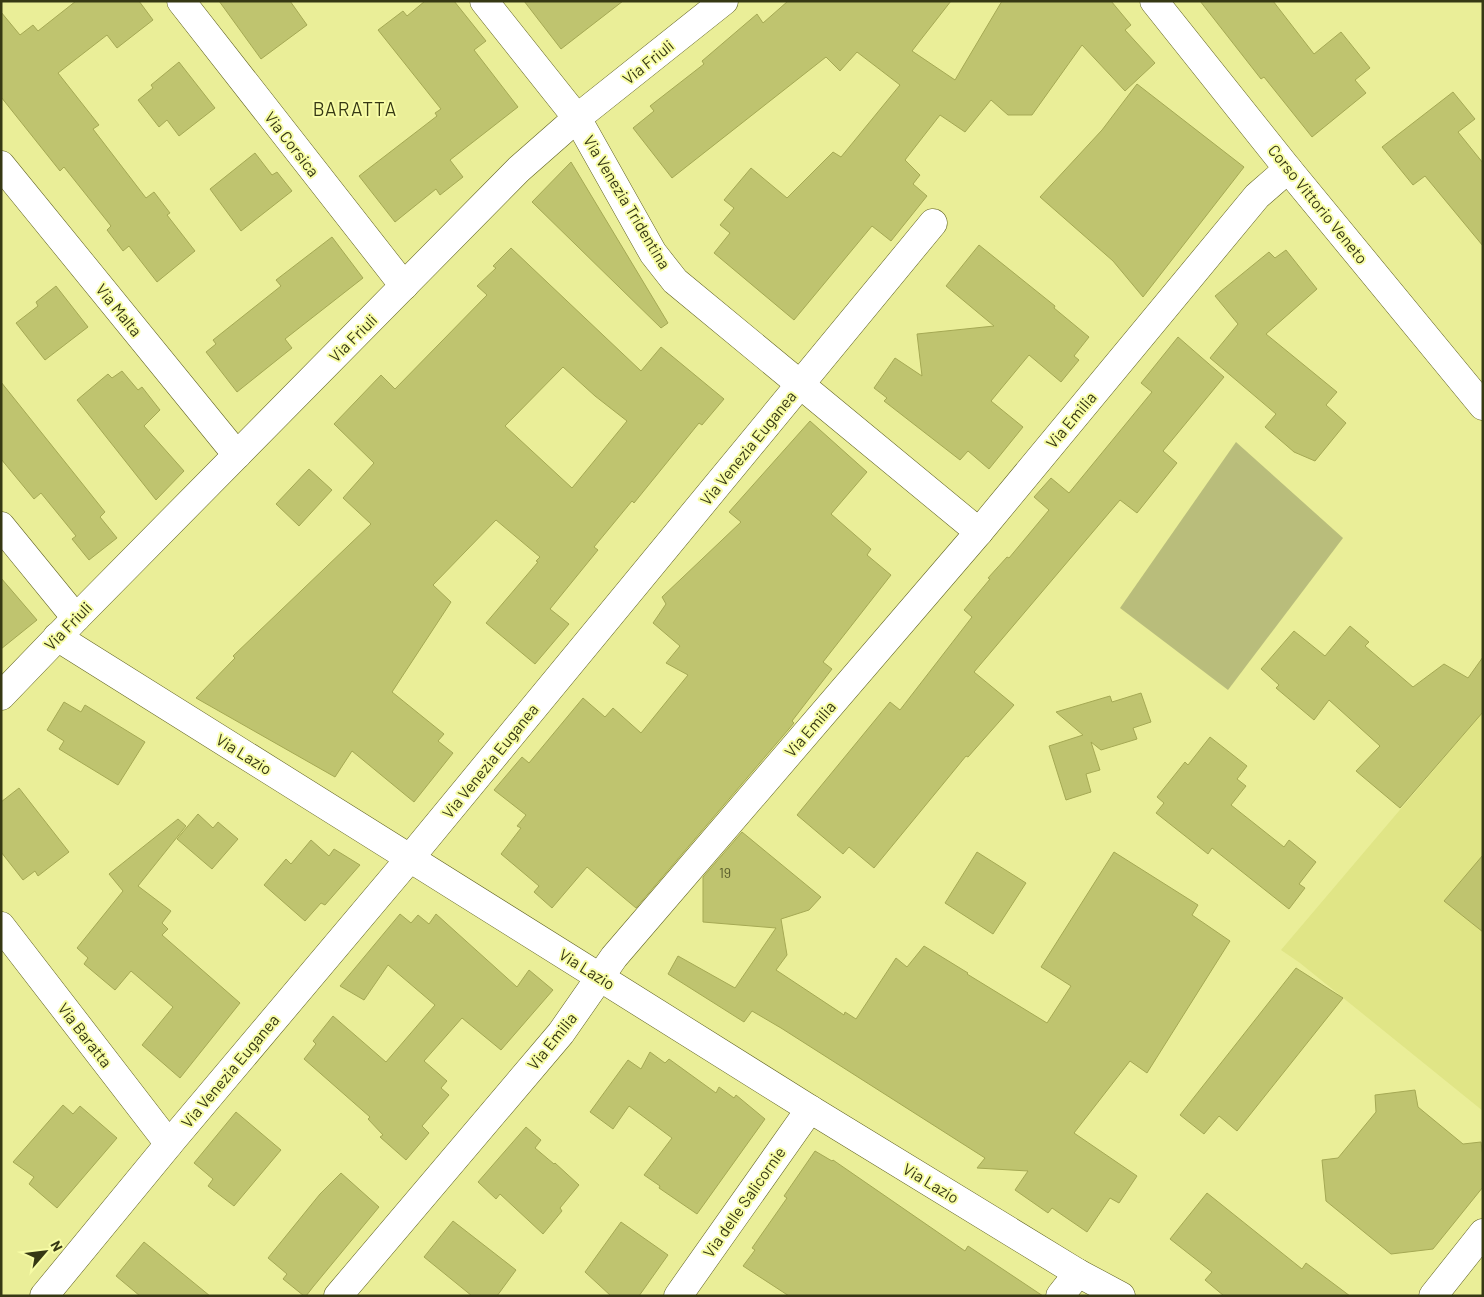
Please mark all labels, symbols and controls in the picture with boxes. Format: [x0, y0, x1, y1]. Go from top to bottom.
street label: Via Friuli [618, 35, 677, 88]
district label: BARATTA [313, 97, 397, 120]
street label: Via Corsica [261, 107, 324, 180]
street label: Via Venezia Tridentina [580, 132, 675, 272]
street label: Corso Vittorio Veneto [1265, 140, 1372, 267]
street label: Via Malta [92, 280, 146, 340]
street label: Via Friuli [325, 310, 381, 366]
street label: Via Venezia Euganea [696, 387, 800, 509]
street label: Via Emilia [1042, 388, 1100, 452]
street label: Via Friuli [40, 597, 95, 654]
street label: Via Emilia [780, 697, 839, 760]
street label: Via Venezia Euganea [438, 700, 542, 822]
street label: Via Lazio [213, 729, 276, 778]
house number: 19 [719, 864, 731, 881]
street label: Via Lazio [556, 944, 619, 993]
street label: Via Baratta [54, 999, 117, 1071]
street label: Via Emilia [523, 1008, 580, 1073]
street label: Via Venezia Euganea [177, 1010, 282, 1131]
street label: Via delle Salicornie [698, 1143, 789, 1261]
street label: Via Lazio [900, 1158, 963, 1207]
north arrow [20, 1227, 70, 1277]
text: N [47, 1238, 67, 1254]

